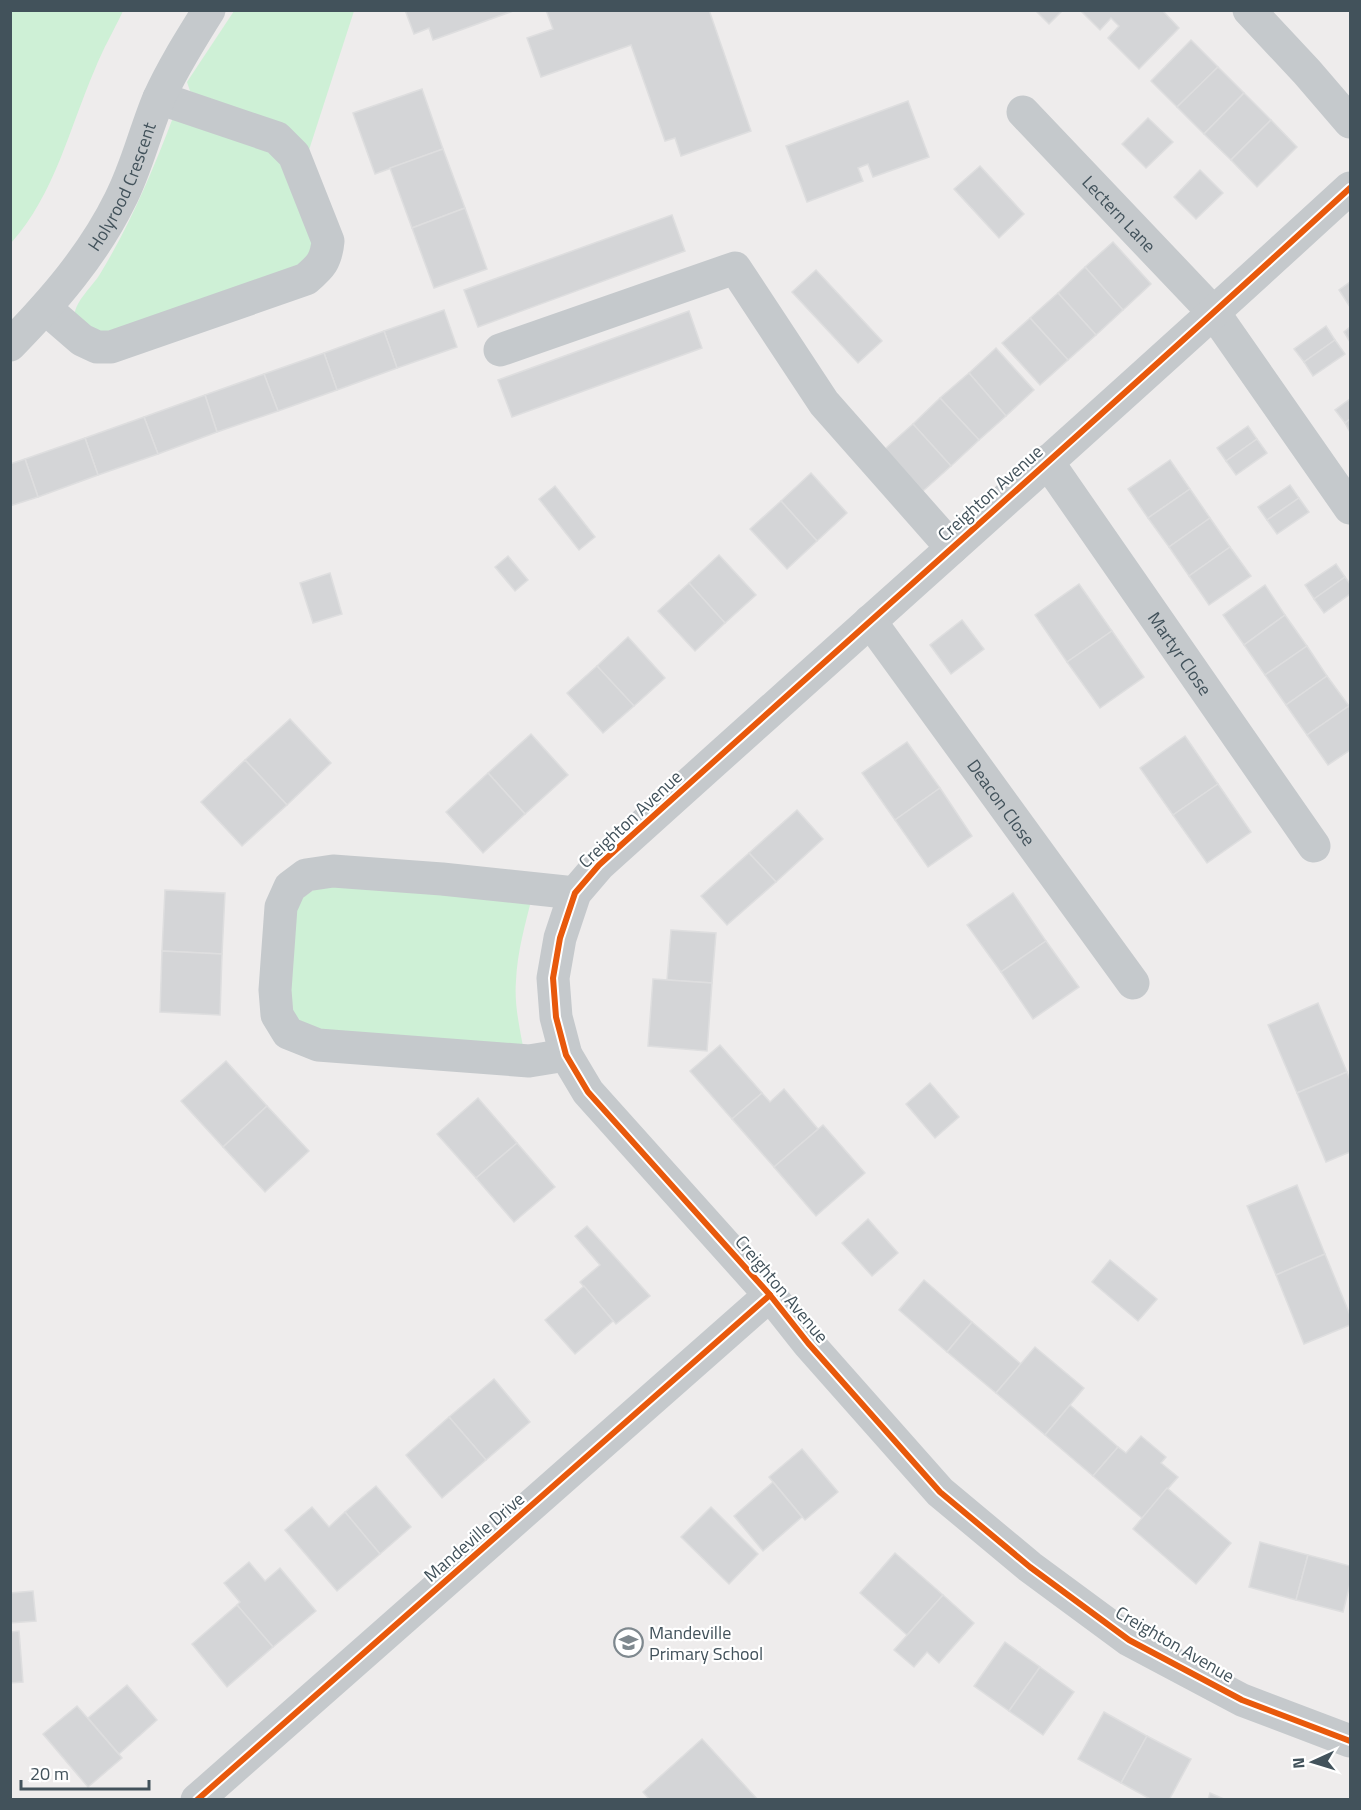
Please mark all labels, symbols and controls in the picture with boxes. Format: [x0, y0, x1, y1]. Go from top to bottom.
street label: Holyrood Crescent [80, 118, 163, 256]
street label: Lectern Lane [1076, 169, 1163, 258]
street label: Creighton Avenue [931, 438, 1049, 548]
street label: Martyr Close [1142, 606, 1219, 701]
street label: Deacon Close [961, 753, 1042, 851]
street label: Creighton Avenue [572, 764, 688, 874]
street label: Creighton Avenue [729, 1229, 835, 1349]
street label: Mandeville Drive [418, 1486, 530, 1588]
street label: Creighton Avenue [1110, 1599, 1240, 1689]
place label: Mandeville Primary School [649, 1619, 763, 1667]
school or university icon: Mandeville Primary School [612, 1626, 644, 1658]
north arrow [1283, 1732, 1343, 1792]
scale bar [21, 1753, 148, 1791]
text: N [1286, 1757, 1310, 1769]
text: 20 m [30, 1760, 69, 1787]

